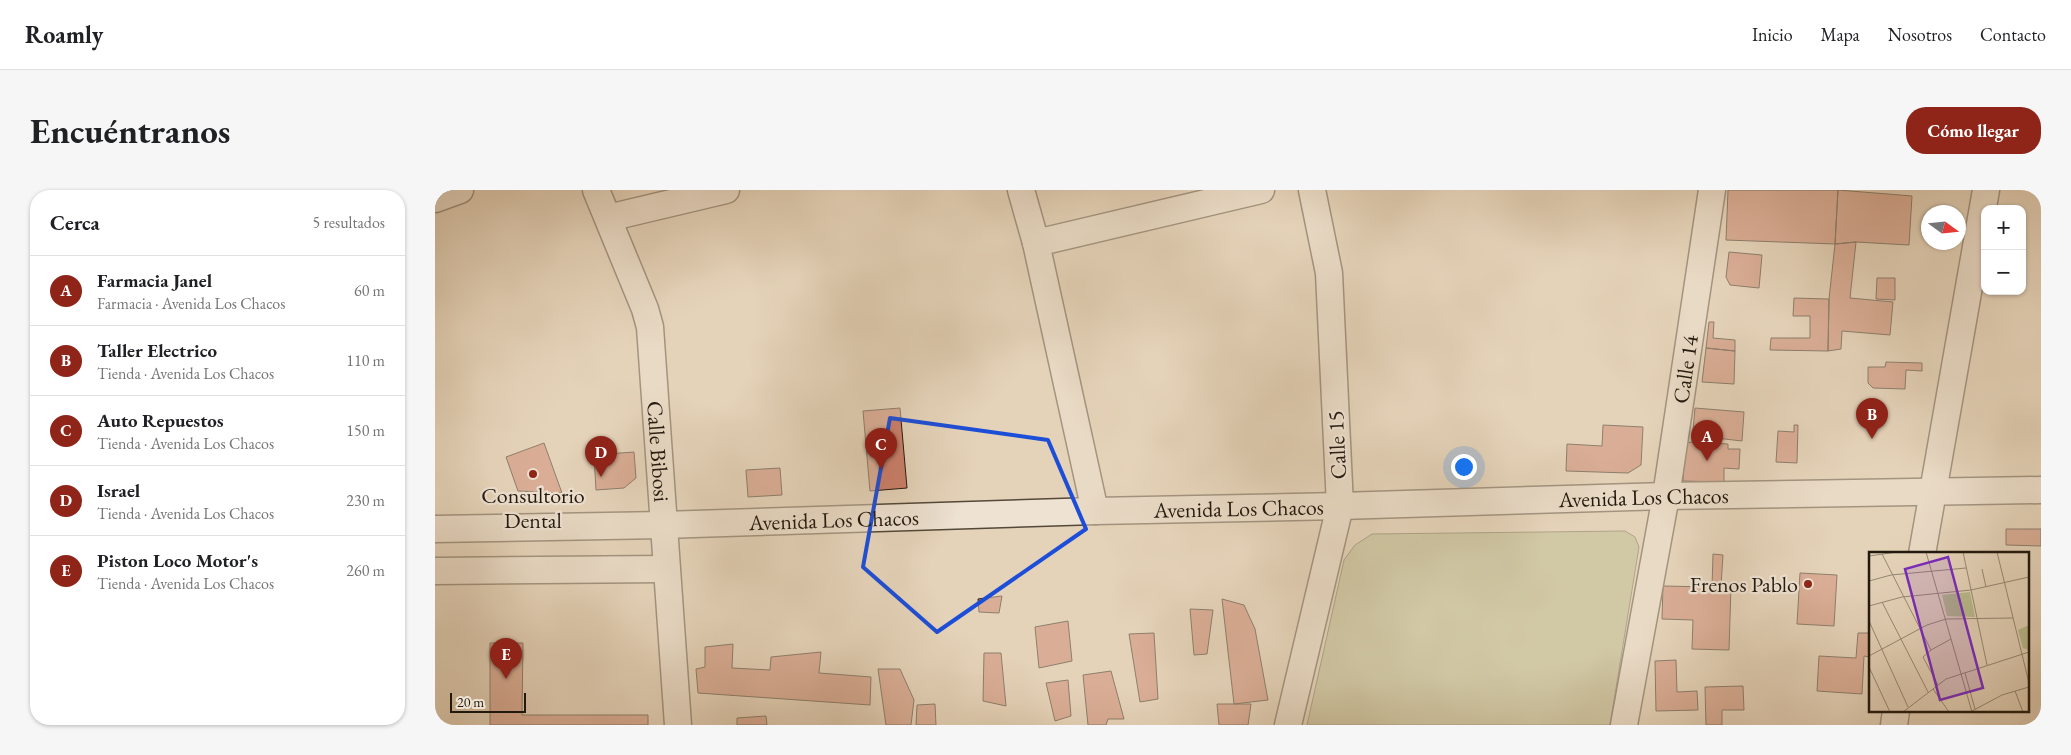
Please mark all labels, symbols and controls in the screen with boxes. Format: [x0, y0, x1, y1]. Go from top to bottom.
text: Roamly [25, 19, 103, 50]
text: Inicio [1752, 23, 1793, 46]
text: Mapa [1821, 23, 1860, 46]
text: Nosotros [1888, 23, 1952, 46]
text: Contacto [1980, 23, 2046, 46]
button: Cómo llegar [1906, 107, 2041, 154]
text: Encuéntranos [30, 108, 230, 153]
north arrow [1921, 205, 1966, 250]
map controls [1981, 205, 2026, 295]
button: + [1981, 205, 2026, 250]
text: Cerca [50, 209, 100, 236]
text: 5 resultados [313, 212, 385, 233]
button: − [1981, 250, 2026, 295]
text: Farmacia Janel [97, 268, 212, 293]
text: A [60, 280, 72, 301]
text: 60 m [354, 280, 385, 301]
text: Farmacia · Avenida Los Chacos [97, 293, 285, 314]
street label: Calle 14 [1666, 332, 1705, 406]
text: Taller Electrico [97, 338, 217, 363]
text: B [61, 350, 71, 371]
text: 110 m [346, 350, 385, 371]
text: Tienda · Avenida Los Chacos [97, 363, 274, 384]
pin: B [1856, 398, 1888, 439]
street label: Calle Bibosi [641, 400, 677, 503]
text: Auto Repuestos [97, 408, 224, 433]
street label: Calle 15 [1321, 410, 1353, 480]
text: C [60, 420, 72, 441]
text: 150 m [346, 420, 385, 441]
pin: A [1691, 420, 1723, 461]
pin: C [865, 428, 897, 469]
text: Tienda · Avenida Los Chacos [97, 433, 274, 454]
pin: D [585, 436, 617, 477]
your location [1451, 454, 1477, 480]
marker: Consultorio Dental [527, 468, 539, 480]
text: Israel [97, 478, 140, 503]
street label: Avenida Los Chacos [1557, 480, 1729, 514]
place label: Consultorio Dental [481, 481, 585, 535]
text: D [60, 490, 72, 511]
text: 230 m [346, 490, 385, 511]
street label: Avenida Los Chacos [1152, 492, 1324, 524]
street label: Avenida Los Chacos [747, 502, 919, 537]
text: Tienda · Avenida Los Chacos [97, 503, 274, 524]
text: Piston Loco Motor's [97, 548, 258, 573]
inset map [1869, 552, 2029, 712]
text: E [61, 560, 71, 581]
text: 260 m [346, 560, 385, 581]
place label: Frenos Pablo [1690, 570, 1798, 599]
text: Tienda · Avenida Los Chacos [97, 573, 274, 594]
marker: Frenos Pablo [1802, 578, 1814, 590]
pin: E [490, 638, 522, 679]
scale bar [450, 690, 526, 713]
text: 20 m [457, 693, 484, 711]

